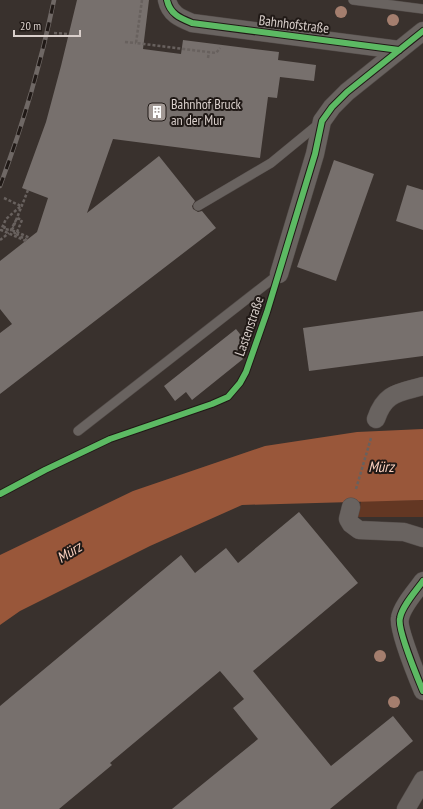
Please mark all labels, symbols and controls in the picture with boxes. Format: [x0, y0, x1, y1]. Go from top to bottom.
street label: Bahnhofstraße [258, 11, 330, 37]
scale bar [14, 12, 80, 38]
text: 20 m [20, 18, 41, 33]
place label: Bahnhof Bruck an der Mur [171, 95, 242, 129]
building icon: Bahnhof Bruck an der Mur [146, 101, 168, 123]
street label: Lastenstraße [230, 293, 268, 358]
water label: Mürz [368, 457, 395, 476]
water label: Mürz [53, 536, 86, 567]

